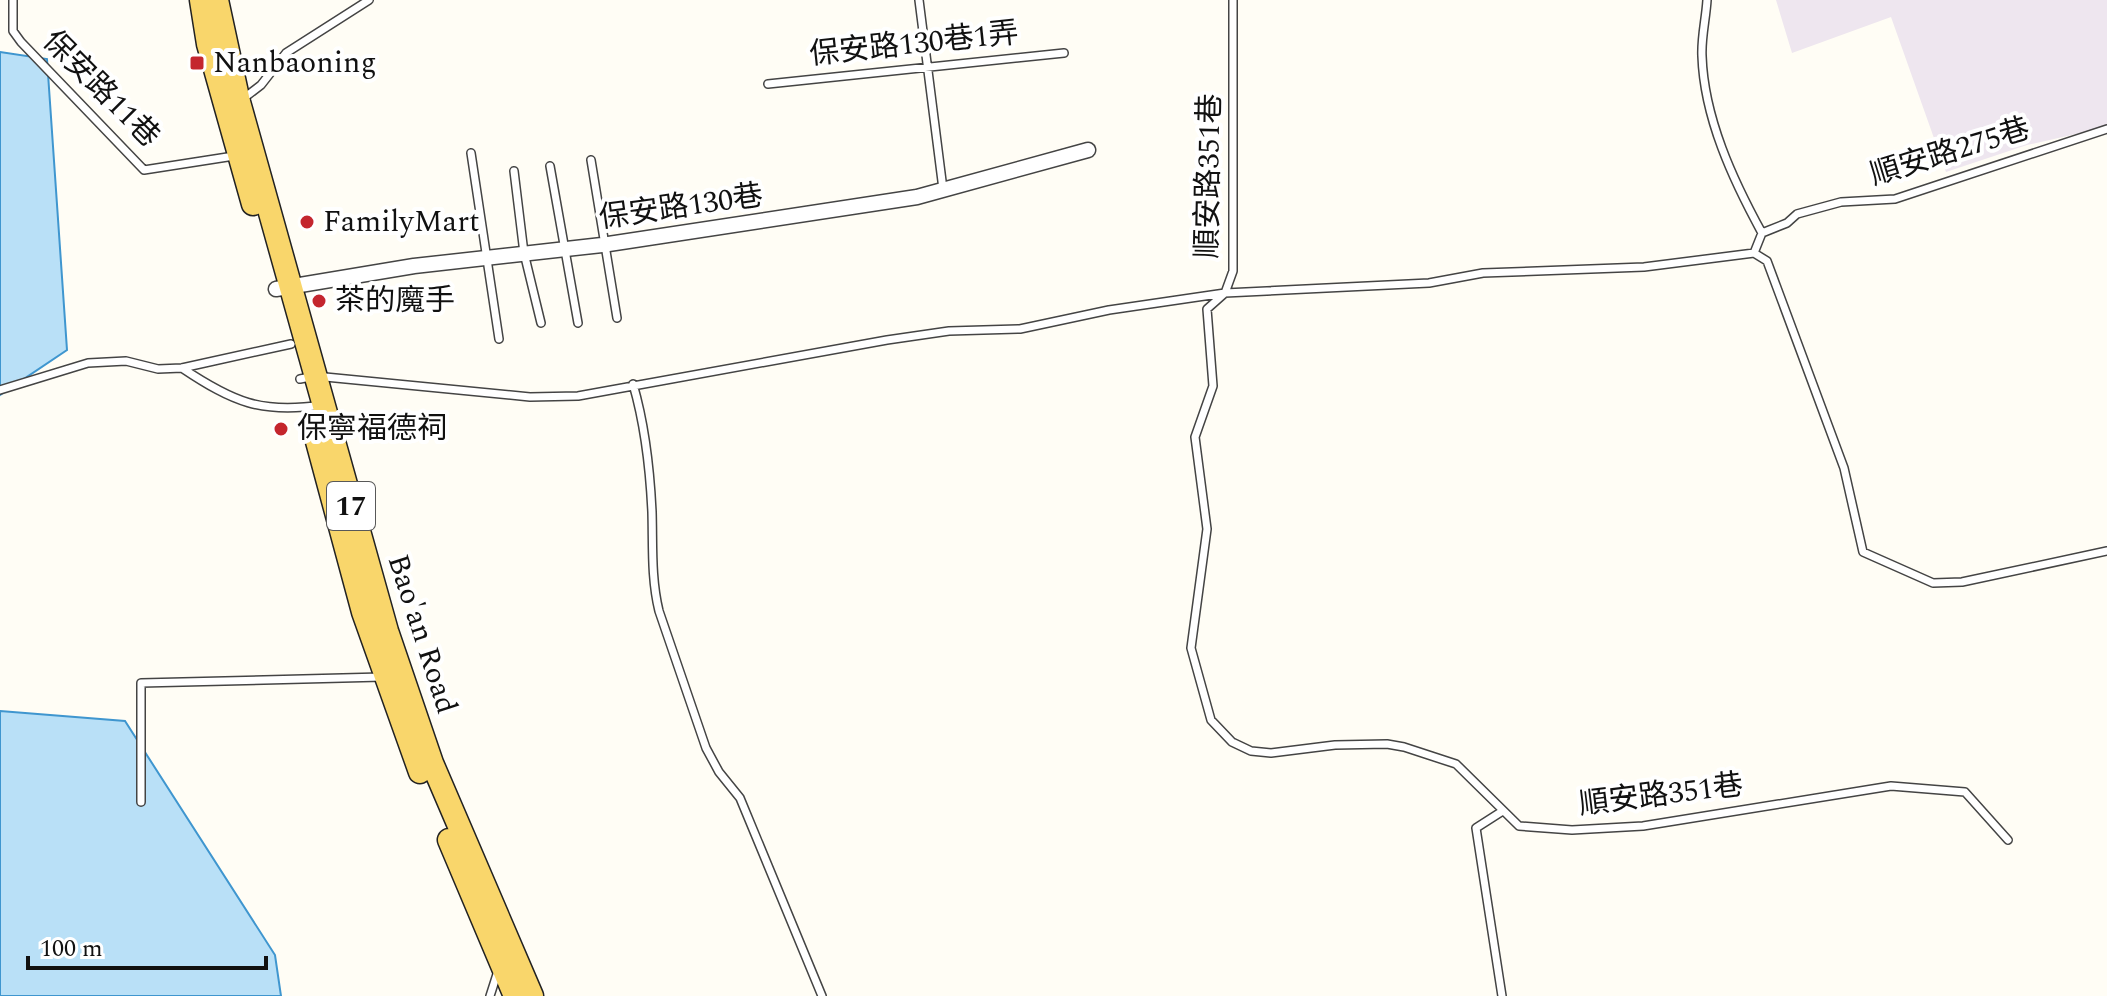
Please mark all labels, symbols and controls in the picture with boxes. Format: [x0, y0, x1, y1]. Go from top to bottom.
street label: 保安路130巷1弄 [807, 10, 1021, 78]
street label: 保安路11巷 [32, 20, 170, 158]
place label: Nanbaoning [213, 40, 377, 86]
marker: Nanbaoning [188, 54, 206, 72]
street label: 順安路351巷 [1185, 93, 1233, 259]
street label: 順安路275巷 [1864, 106, 2036, 198]
street label: 保安路130巷 [596, 173, 766, 241]
place label: FamilyMart [323, 199, 480, 245]
marker: FamilyMart [298, 213, 316, 231]
place label: 茶的魔手 [335, 278, 455, 324]
marker: 茶的魔手 [310, 292, 328, 310]
place label: 保寧福德祠 [297, 406, 447, 452]
marker: 保寧福德祠 [272, 420, 290, 438]
road number: 17 [327, 482, 375, 530]
street label: Bao'an Road [375, 548, 469, 720]
street label: 順安路351巷 [1576, 762, 1746, 828]
scale bar [28, 920, 266, 970]
text: 100 m [40, 931, 103, 967]

